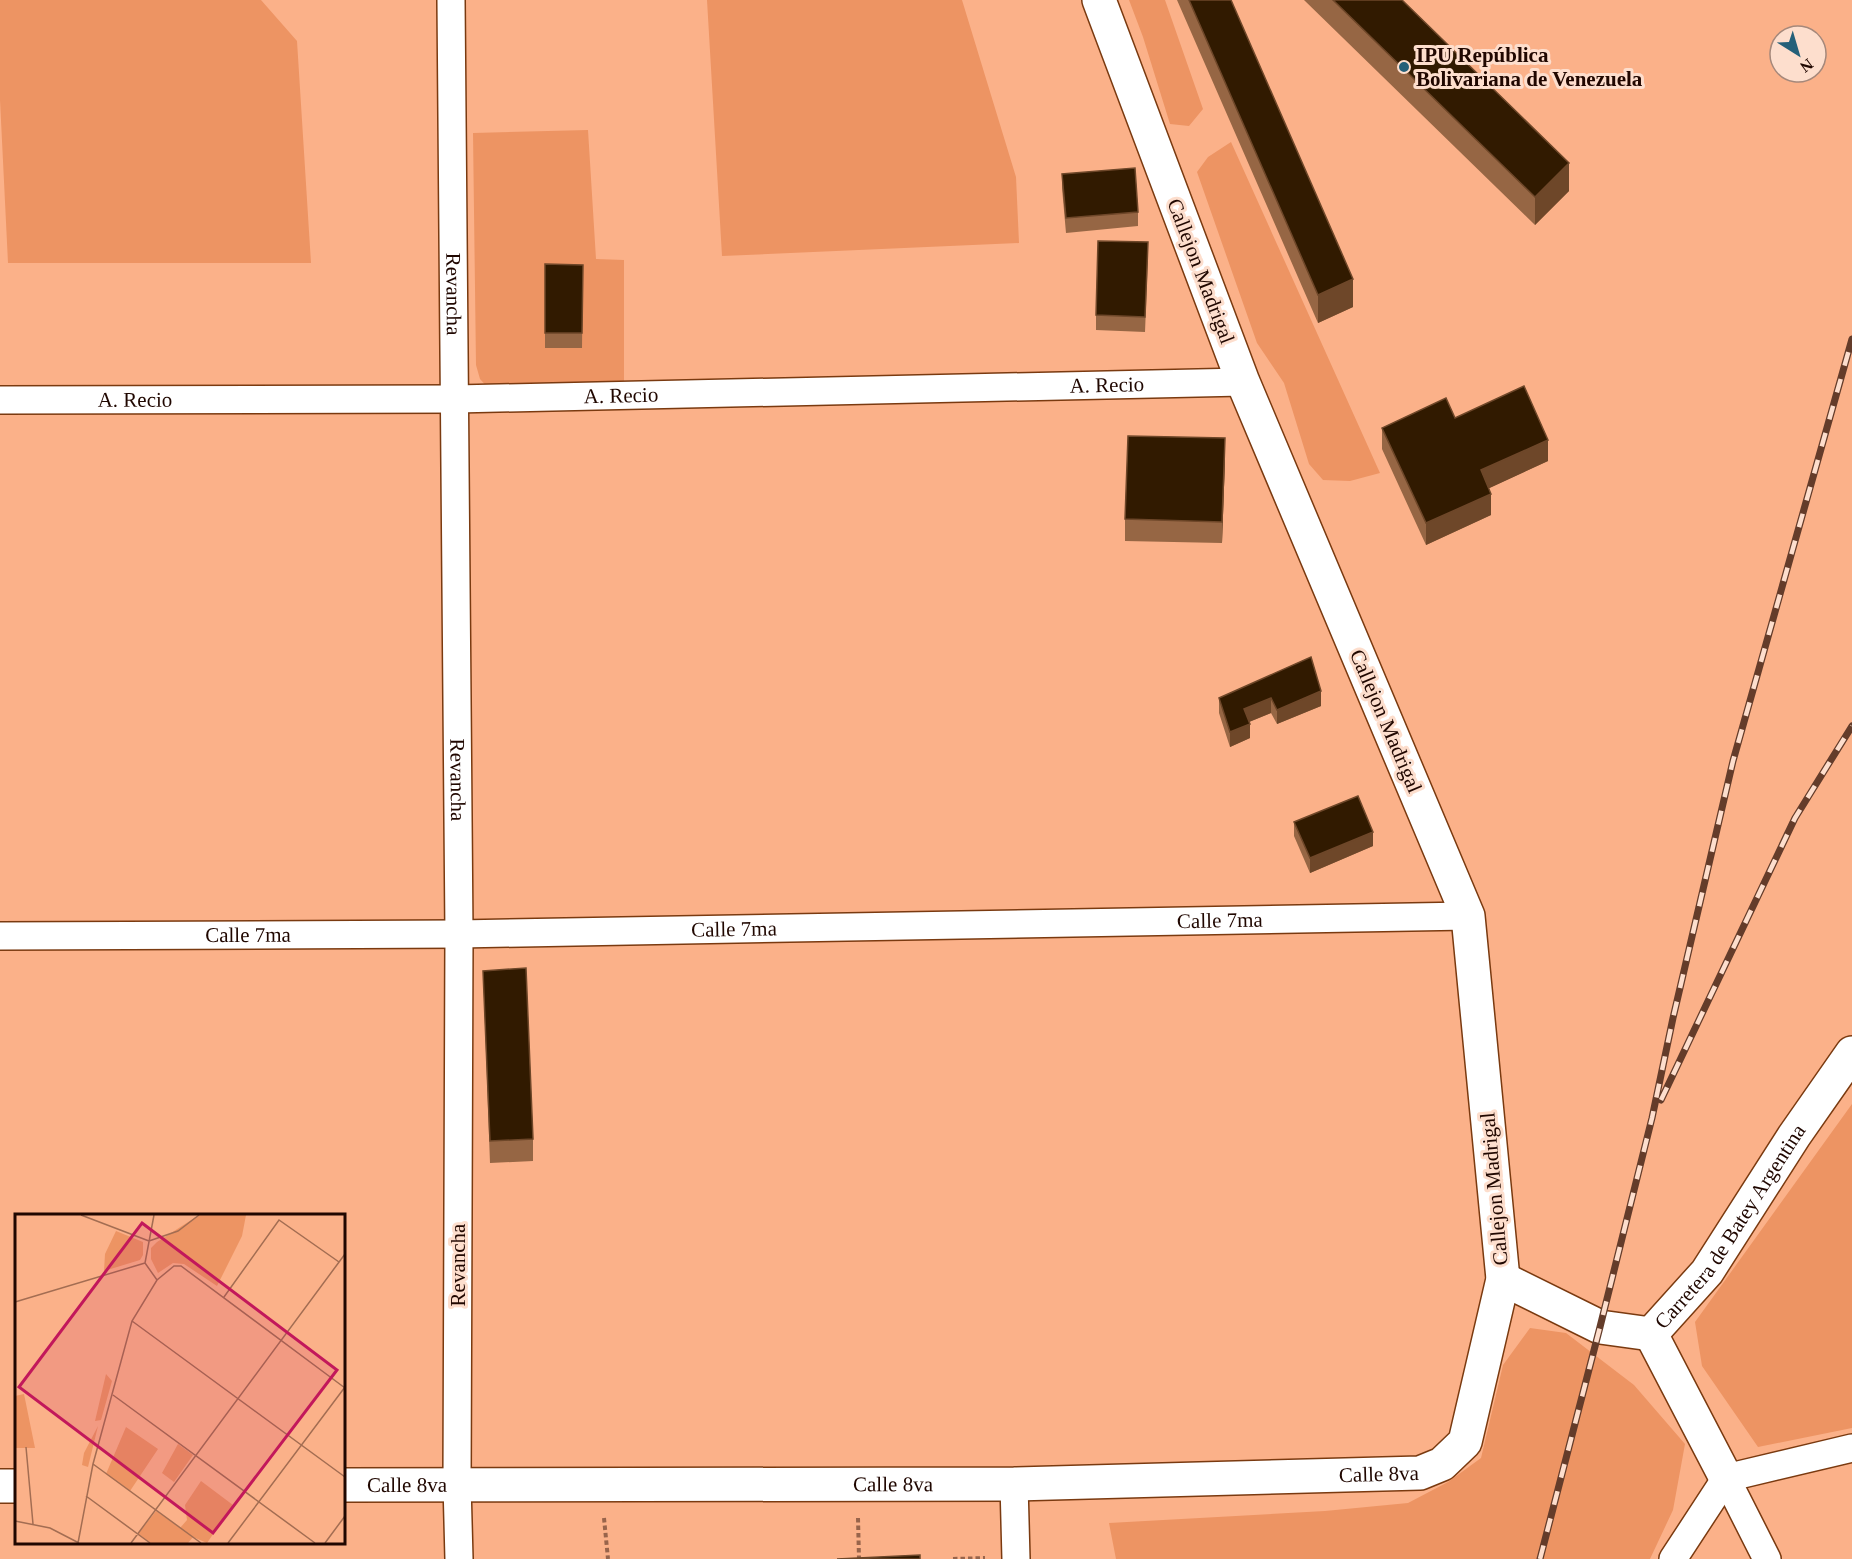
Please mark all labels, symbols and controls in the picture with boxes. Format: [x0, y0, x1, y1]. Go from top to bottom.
north arrow [1768, 24, 1828, 84]
place label: IPU República Bolivariana de Venezuela [1416, 43, 1643, 91]
text: N [1797, 55, 1816, 76]
marker: IPU República Bolivariana de Venezuela [1397, 60, 1411, 74]
street label: Callejon Madrigal [1162, 195, 1240, 347]
street label: Revancha [441, 252, 466, 336]
street label: A. Recio [1069, 372, 1144, 398]
street label: A. Recio [583, 383, 659, 408]
street label: A. Recio [98, 388, 172, 412]
street label: Callejon Madrigal [1345, 646, 1427, 796]
street label: Revancha [445, 738, 470, 822]
street label: Calle 7ma [1177, 908, 1264, 933]
street label: Calle 7ma [691, 916, 778, 942]
street label: Calle 7ma [205, 923, 292, 947]
street label: Callejon Madrigal [1475, 1111, 1513, 1266]
street label: Carretera de Batey Argentina [1650, 1119, 1811, 1334]
inset map [15, 1214, 345, 1544]
street label: Revancha [446, 1223, 470, 1306]
street label: Calle 8va [1339, 1461, 1420, 1487]
street label: Calle 8va [853, 1472, 934, 1496]
street label: Calle 8va [367, 1473, 448, 1497]

